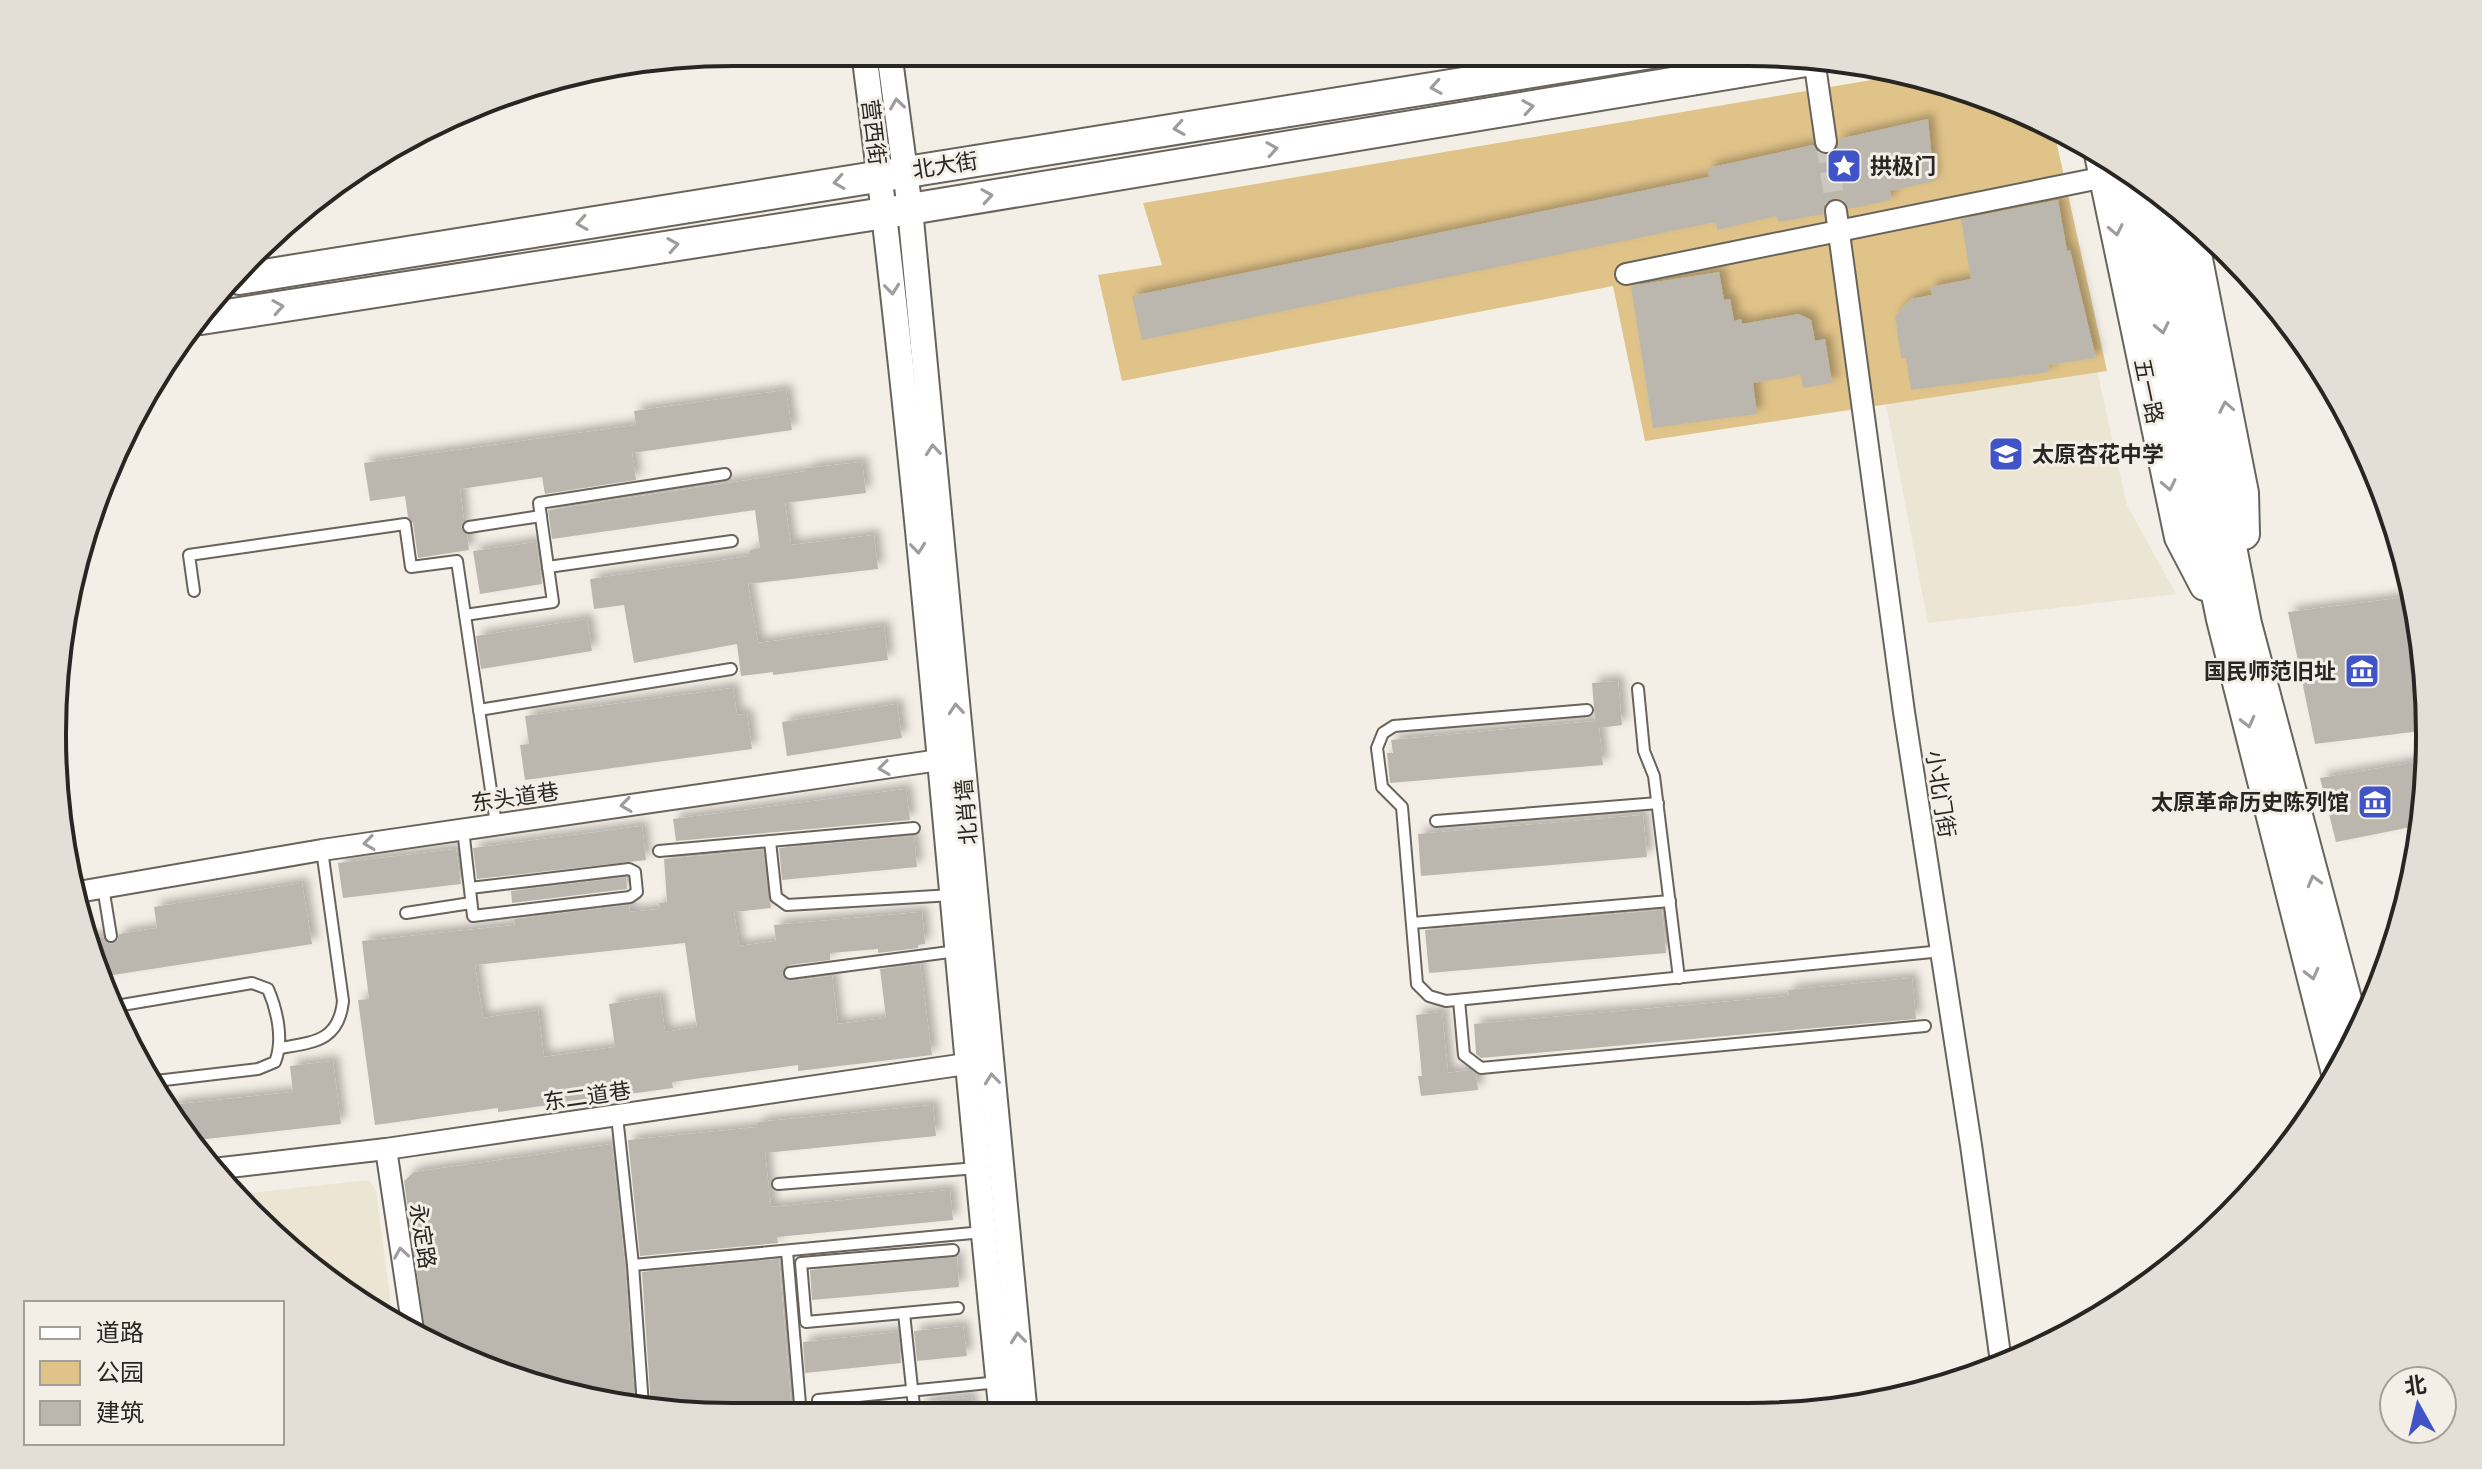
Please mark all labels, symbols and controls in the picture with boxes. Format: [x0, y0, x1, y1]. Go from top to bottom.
one-way arrow [1429, 78, 1442, 95]
one-way arrow [889, 97, 906, 110]
street label: 营西街 [857, 98, 890, 166]
one-way arrow [1521, 99, 1535, 116]
one-way arrow [1172, 119, 1186, 136]
one-way arrow [1265, 141, 1278, 158]
place icon: 拱极门 [1825, 147, 1863, 185]
street label: 北大街 [911, 148, 980, 183]
place label: 拱极门 [1870, 154, 1936, 179]
one-way arrow [832, 172, 846, 189]
one-way arrow [981, 188, 994, 205]
one-way arrow [576, 214, 589, 231]
one-way arrow [2107, 223, 2124, 236]
one-way arrow [666, 237, 680, 254]
one-way arrow [883, 283, 900, 296]
one-way arrow [271, 299, 285, 316]
one-way arrow [2153, 322, 2170, 335]
street label: 五一路 [2129, 356, 2168, 426]
one-way arrow [2218, 401, 2235, 415]
school or university icon: 太原杏花中学 [1987, 435, 2025, 473]
place label: 太原杏花中学 [2032, 442, 2164, 467]
one-way arrow [924, 443, 941, 456]
one-way arrow [2160, 477, 2177, 491]
one-way arrow [910, 542, 927, 555]
museum icon: 国民师范旧址 [2343, 652, 2381, 690]
place label: 国民师范旧址 [2204, 659, 2336, 684]
one-way arrow [948, 702, 965, 715]
one-way arrow [2239, 714, 2256, 728]
street label: 小北门街 [1921, 749, 1960, 839]
one-way arrow [877, 759, 891, 776]
street label: 北肖墙 [951, 778, 982, 846]
street label: 东头道巷 [470, 779, 560, 816]
museum icon: 太原革命历史陈列馆 [2356, 783, 2394, 821]
place label: 太原革命历史陈列馆 [2151, 790, 2349, 815]
one-way arrow [620, 796, 633, 813]
one-way arrow [362, 834, 376, 851]
one-way arrow [2307, 874, 2324, 888]
one-way arrow [2302, 966, 2319, 980]
one-way arrow [983, 1072, 1000, 1085]
street label: 东二道巷 [542, 1078, 632, 1115]
street label: 永定路 [405, 1202, 440, 1271]
one-way arrow [393, 1246, 410, 1260]
legend [24, 1301, 284, 1445]
text: 道路 [96, 1319, 144, 1347]
one-way arrow [1009, 1331, 1026, 1344]
text: 公园 [96, 1359, 144, 1387]
north arrow [2378, 1365, 2458, 1445]
text: 北 [2403, 1372, 2428, 1400]
text: 建筑 [96, 1399, 144, 1427]

